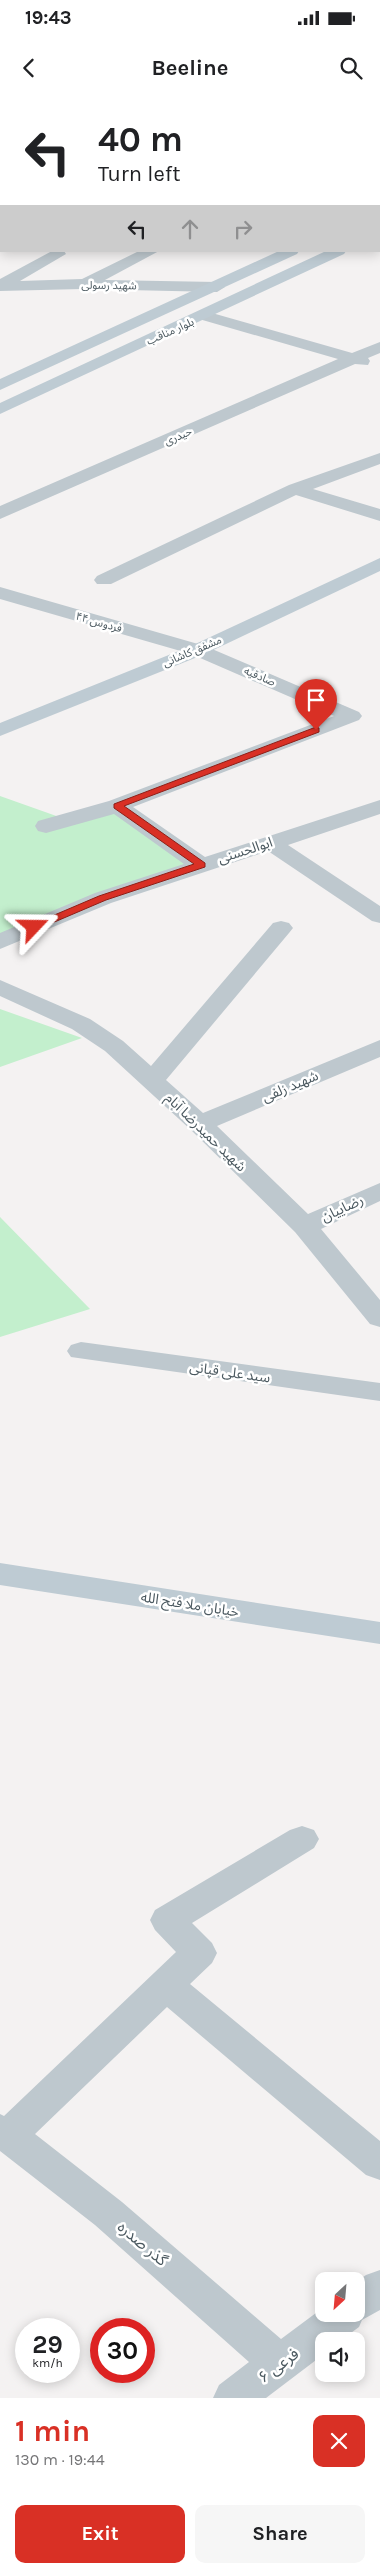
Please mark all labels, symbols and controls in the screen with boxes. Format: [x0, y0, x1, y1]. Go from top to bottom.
text: 19:43 [25, 7, 72, 29]
icon: back [15, 54, 43, 82]
icon: search [337, 54, 365, 82]
text: Beeline [152, 55, 228, 81]
text: 40 m [98, 119, 183, 160]
icon: left [15, 120, 80, 185]
text: Turn left [98, 161, 181, 187]
icon: left [123, 215, 151, 243]
icon: ahead [176, 215, 204, 243]
icon: right [229, 215, 257, 243]
street label: شهید رسولی [81, 279, 137, 293]
street label: بلوار مناقب [145, 315, 196, 348]
street label: حیدری [162, 425, 194, 448]
street label: فردوس ۴۴ [74, 610, 124, 635]
street label: مشفق کاشانی [161, 633, 224, 670]
street label: صادقیه [242, 664, 277, 689]
pin [295, 679, 337, 730]
icon: arrive [302, 686, 330, 714]
street label: ابوالحسنی [216, 834, 275, 867]
position arrow [7, 900, 59, 952]
street label: شهید زلفی [259, 1067, 321, 1106]
street label: شهید حمیدرضا آبام [160, 1090, 250, 1177]
street label: رضاییان [318, 1191, 366, 1226]
street label: سید علی قپانی [188, 1358, 271, 1388]
street label: خیابان ملا فتح الله [139, 1588, 240, 1623]
street label: گذر صدره [114, 2217, 172, 2270]
north arrow [315, 2272, 365, 2322]
map controls [315, 2272, 365, 2382]
speed limit sign: 30 [90, 2318, 155, 2383]
text: 29 [32, 2330, 63, 2359]
button: sound [315, 2332, 365, 2382]
street label: فرعی ۶ [254, 2344, 302, 2387]
text: km/h [32, 2356, 63, 2370]
text: 1 min [15, 2413, 90, 2449]
button: close [313, 2415, 365, 2467]
text: 130 m · 19:44 [15, 2450, 105, 2469]
button: Exit [15, 2505, 185, 2563]
button: Share [195, 2505, 365, 2563]

